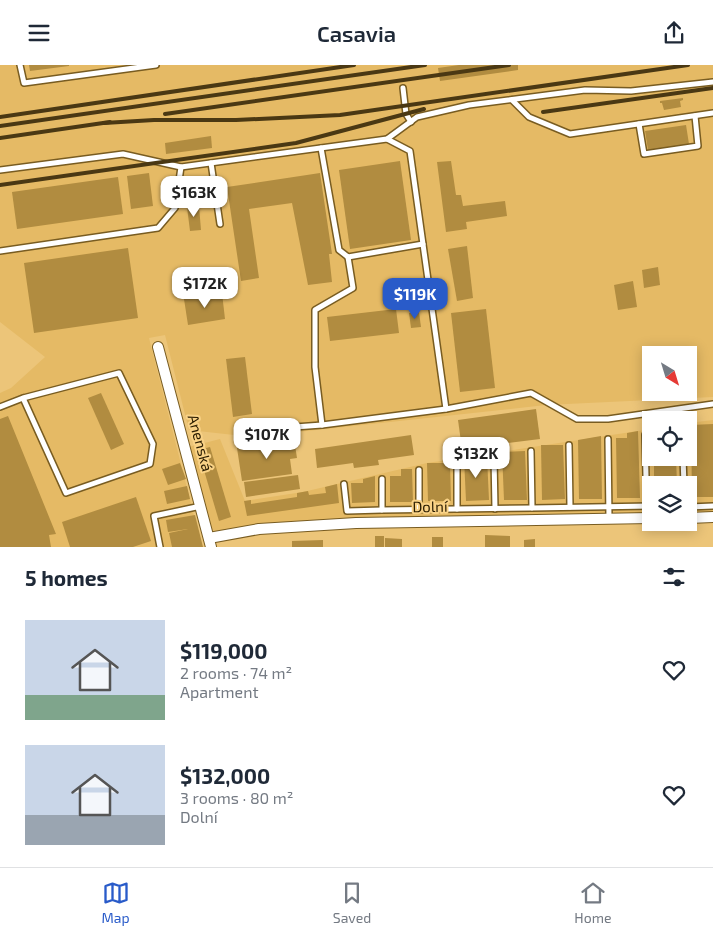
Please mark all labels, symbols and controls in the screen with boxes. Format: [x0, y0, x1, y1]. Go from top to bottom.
icon: menu [25, 19, 53, 47]
icon: share [660, 19, 688, 47]
text: Casavia [317, 20, 396, 46]
pin: $163K [159, 175, 229, 218]
text: $163K [172, 182, 216, 201]
pin: $172K [170, 267, 240, 309]
text: $172K [183, 273, 227, 292]
pin: $119K [380, 277, 450, 320]
text: $119K [394, 284, 436, 303]
north arrow [642, 346, 698, 401]
map controls [642, 346, 697, 531]
button: locate [642, 411, 697, 466]
street label: Anenská [185, 412, 217, 473]
pin: $107K [232, 417, 302, 460]
text: $107K [245, 424, 289, 443]
pin: $132K [441, 437, 511, 479]
text: $132K [454, 443, 498, 462]
button: layers [642, 476, 697, 531]
street label: Dolní [412, 497, 449, 515]
icon: filters [660, 563, 688, 591]
text: 5 homes [25, 565, 108, 590]
text: $119,000 [180, 638, 268, 663]
icon: home [65, 640, 125, 700]
icon: heart [660, 656, 688, 684]
text: 2 rooms · 74 m² [180, 663, 292, 682]
text: Apartment [180, 682, 259, 701]
text: $132,000 [180, 763, 270, 788]
icon: home [65, 765, 125, 825]
icon: heart [660, 781, 688, 809]
text: 3 rooms · 80 m² [180, 788, 293, 807]
text: Dolní [180, 807, 218, 826]
tab: Map [102, 879, 130, 926]
tab: Saved [333, 879, 371, 926]
tab: Home [574, 879, 611, 926]

